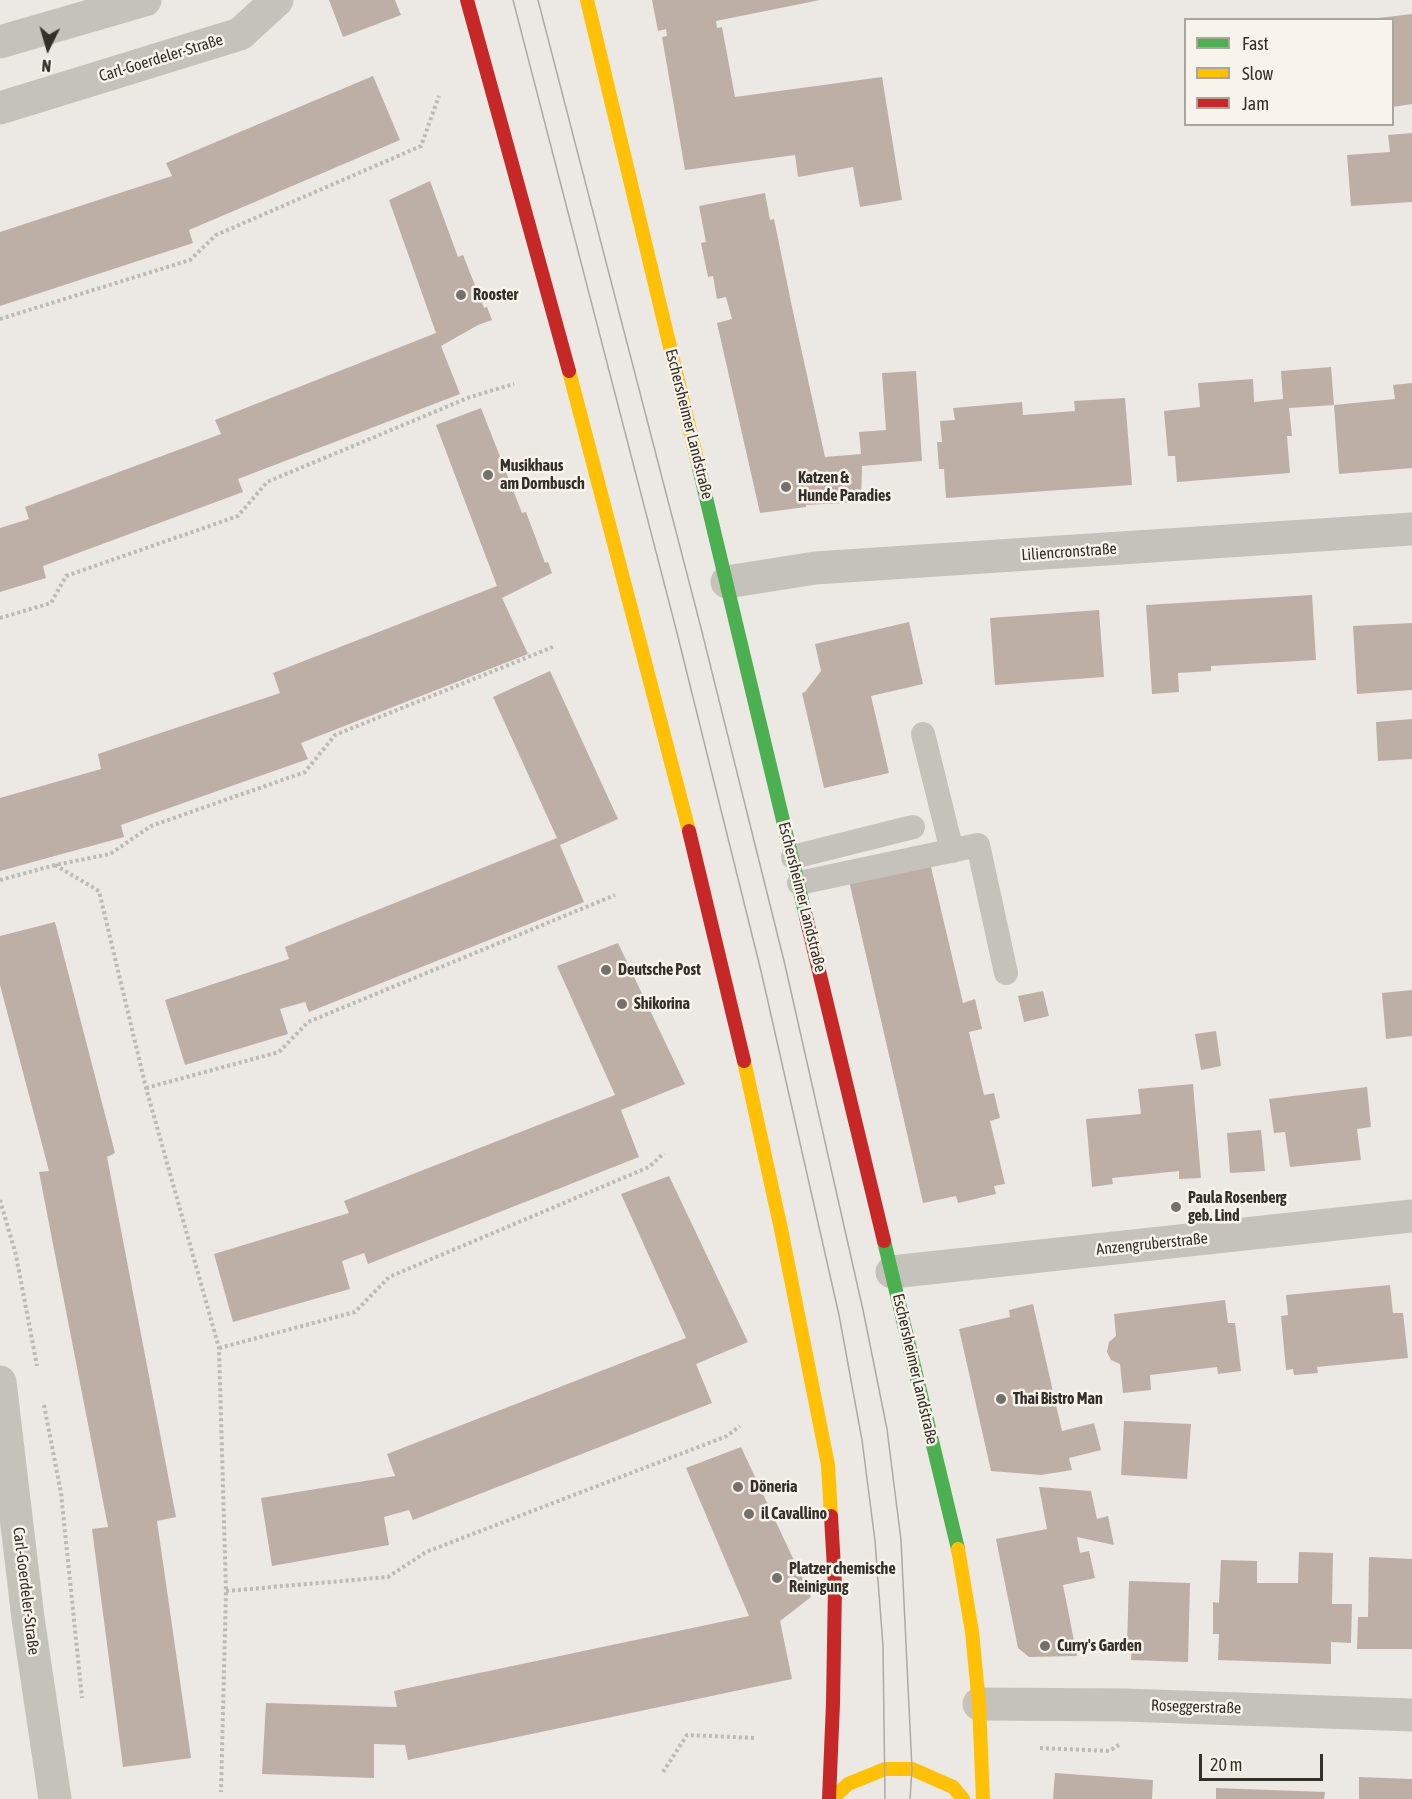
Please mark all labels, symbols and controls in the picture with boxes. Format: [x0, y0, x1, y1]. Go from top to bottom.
north arrow [18, 18, 78, 78]
legend [1184, 18, 1394, 126]
street label: Carl-Goerdeler-Straße [97, 30, 225, 86]
text: Fast [1242, 33, 1269, 54]
text: N [41, 57, 52, 75]
text: Slow [1242, 63, 1273, 84]
text: Jam [1242, 93, 1269, 114]
place label: Rooster [473, 285, 518, 305]
marker: Rooster [454, 288, 468, 302]
street label: Eschersheimer Landstraße [661, 347, 717, 501]
place label: Musikhaus am Dornbusch [500, 456, 585, 494]
marker: Musikhaus am Dornbusch [481, 468, 495, 482]
place label: Katzen & Hunde Paradies [798, 468, 891, 506]
marker: Katzen & Hunde Paradies [779, 480, 793, 494]
street label: Liliencronstraße [1021, 539, 1117, 565]
street label: Eschersheimer Landstraße [774, 820, 830, 974]
place label: Deutsche Post [618, 960, 701, 980]
marker: Deutsche Post [599, 963, 613, 977]
place label: Shikorina [634, 994, 690, 1014]
marker: Shikorina [615, 997, 629, 1011]
place label: Paula Rosenberg geb. Lind [1188, 1188, 1287, 1226]
marker: Paula Rosenberg geb. Lind [1169, 1200, 1183, 1214]
street label: Anzengruberstraße [1095, 1229, 1209, 1259]
street label: Eschersheimer Landstraße [888, 1292, 942, 1446]
place label: Thai Bistro Man [1013, 1389, 1103, 1409]
marker: Thai Bistro Man [994, 1392, 1008, 1406]
place label: Döneria [750, 1477, 797, 1497]
marker: Döneria [731, 1480, 745, 1494]
place label: il Cavallino [761, 1504, 827, 1524]
marker: il Cavallino [742, 1507, 756, 1521]
street label: Carl-Goerdeler-Straße [9, 1526, 43, 1656]
place label: Platzer chemische Reinigung [789, 1559, 896, 1597]
marker: Platzer chemische Reinigung [770, 1571, 784, 1585]
place label: Curry's Garden [1057, 1636, 1142, 1656]
marker: Curry's Garden [1038, 1639, 1052, 1653]
street label: Roseggerstraße [1150, 1696, 1242, 1718]
scale bar [1202, 1742, 1326, 1780]
text: 20 m [1210, 1754, 1242, 1775]

